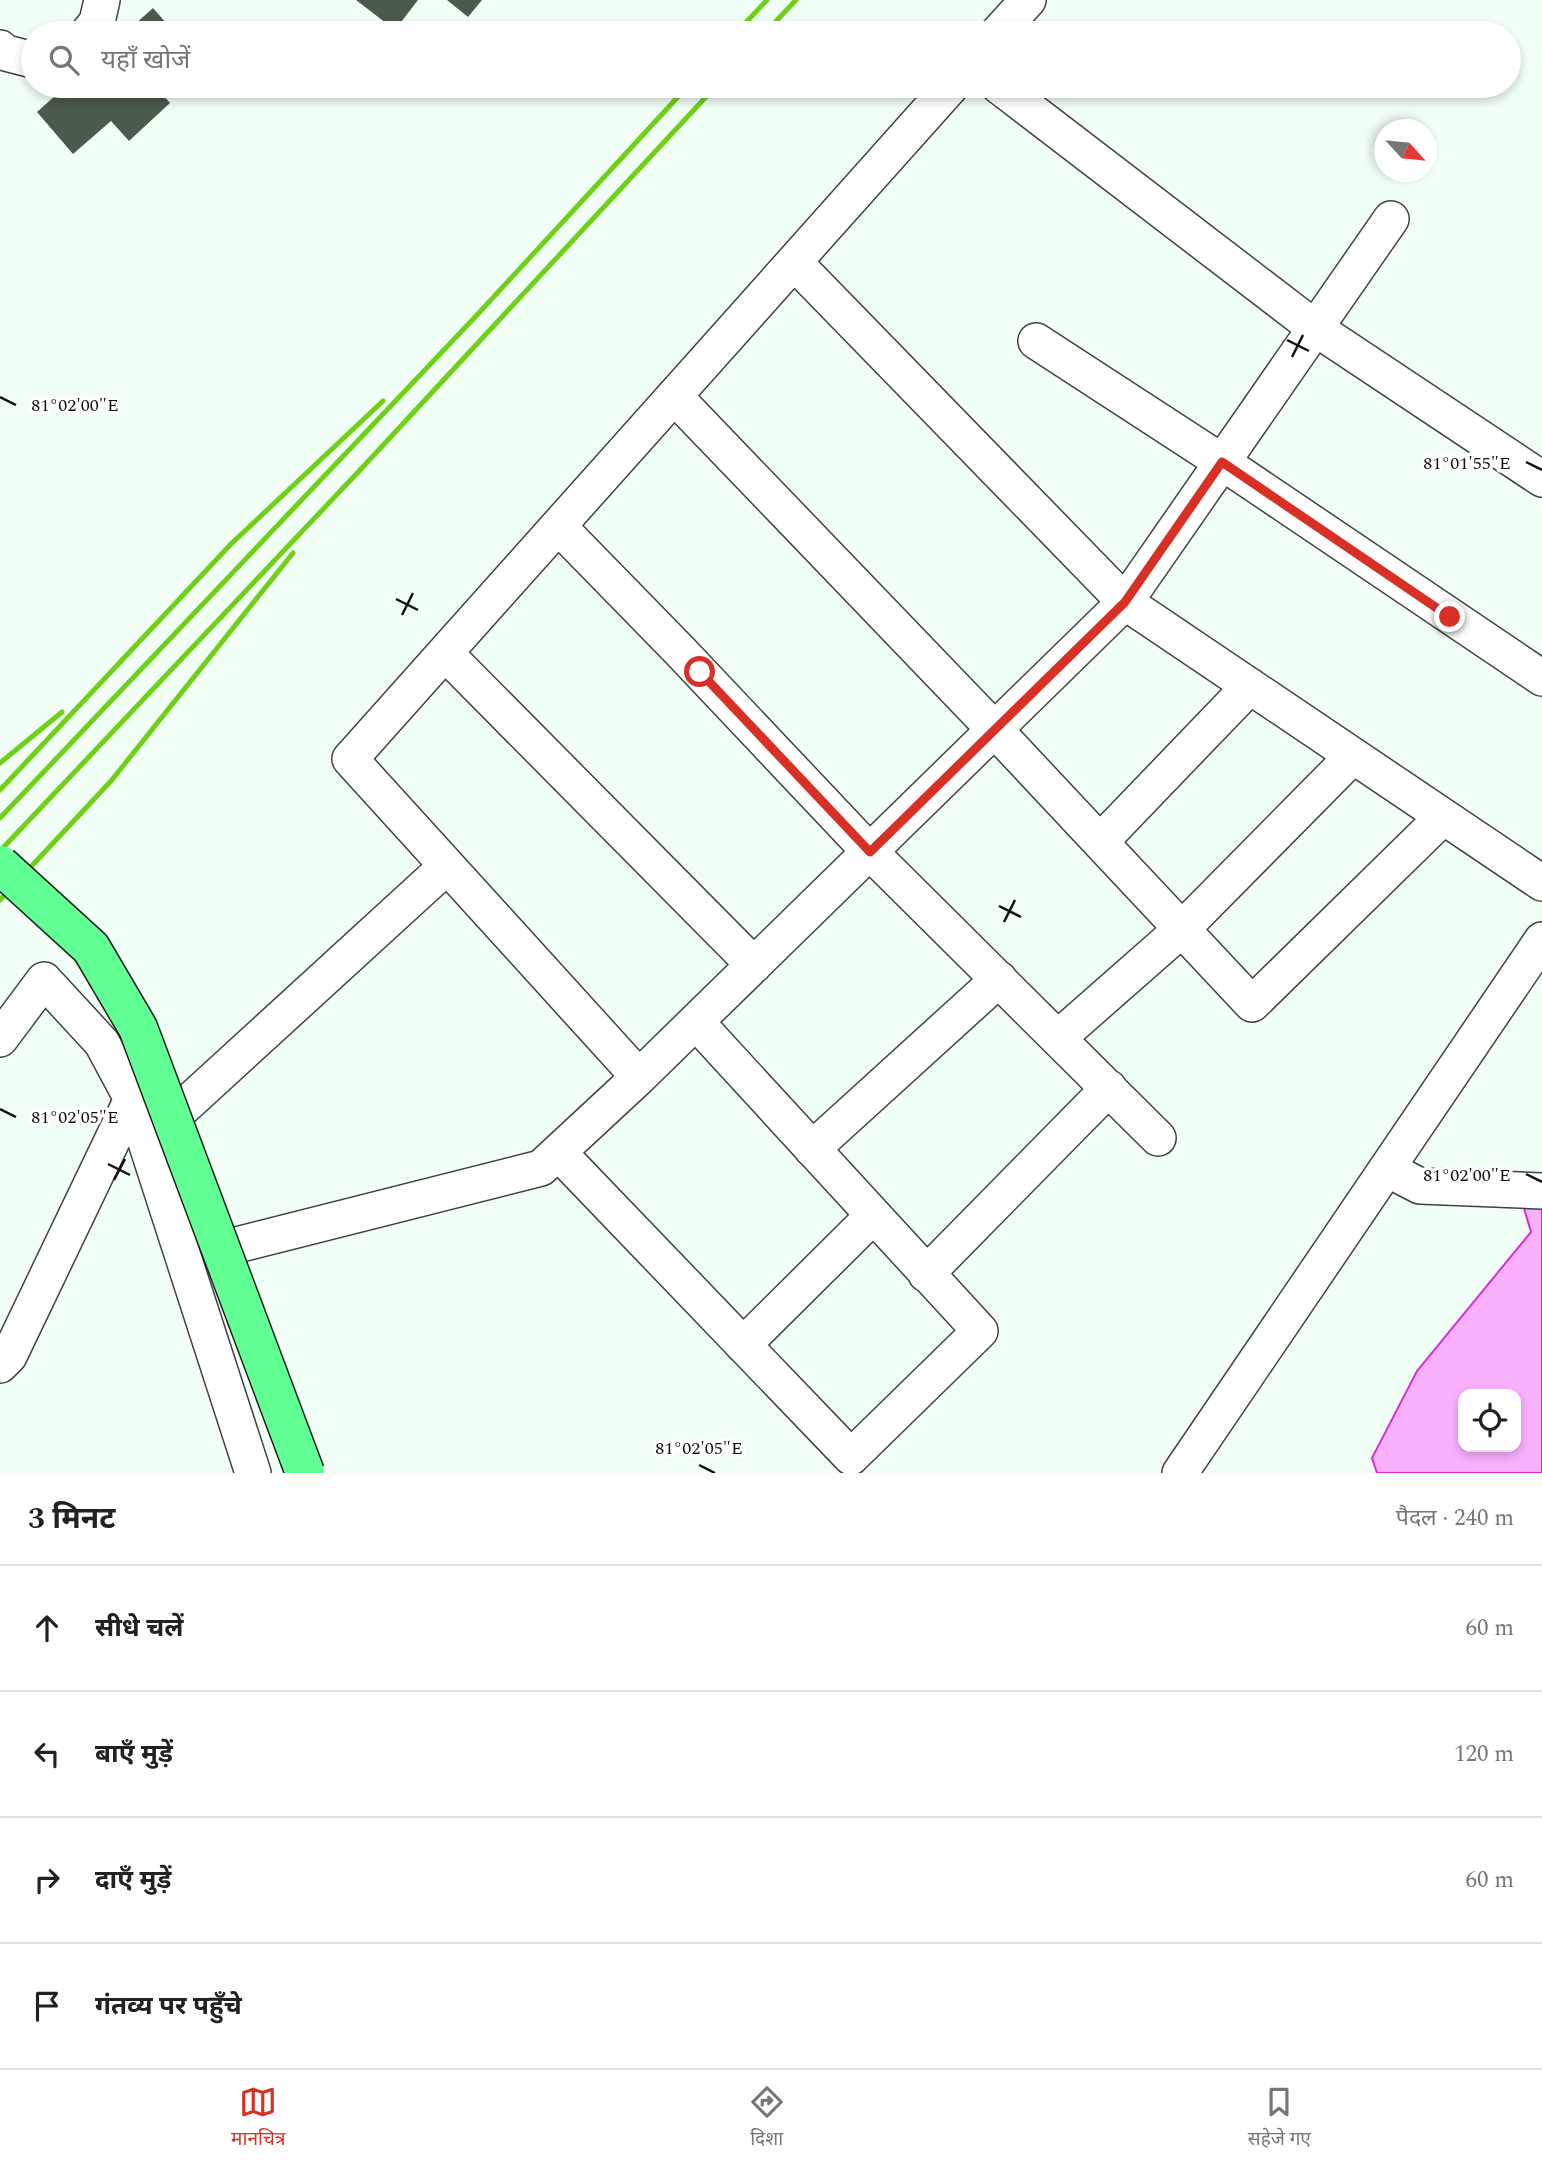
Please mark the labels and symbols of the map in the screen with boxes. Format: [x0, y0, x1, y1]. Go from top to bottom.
north arrow [1374, 119, 1437, 182]
text: 81°02'00"E [31, 392, 119, 419]
text: 81°01'55"E [1423, 450, 1511, 477]
route end [1434, 601, 1465, 632]
route start [684, 656, 715, 687]
text: 81°02'05"E [31, 1104, 119, 1131]
text: 81°02'00"E [1423, 1162, 1511, 1189]
text: 81°02'05"E [655, 1435, 743, 1462]

